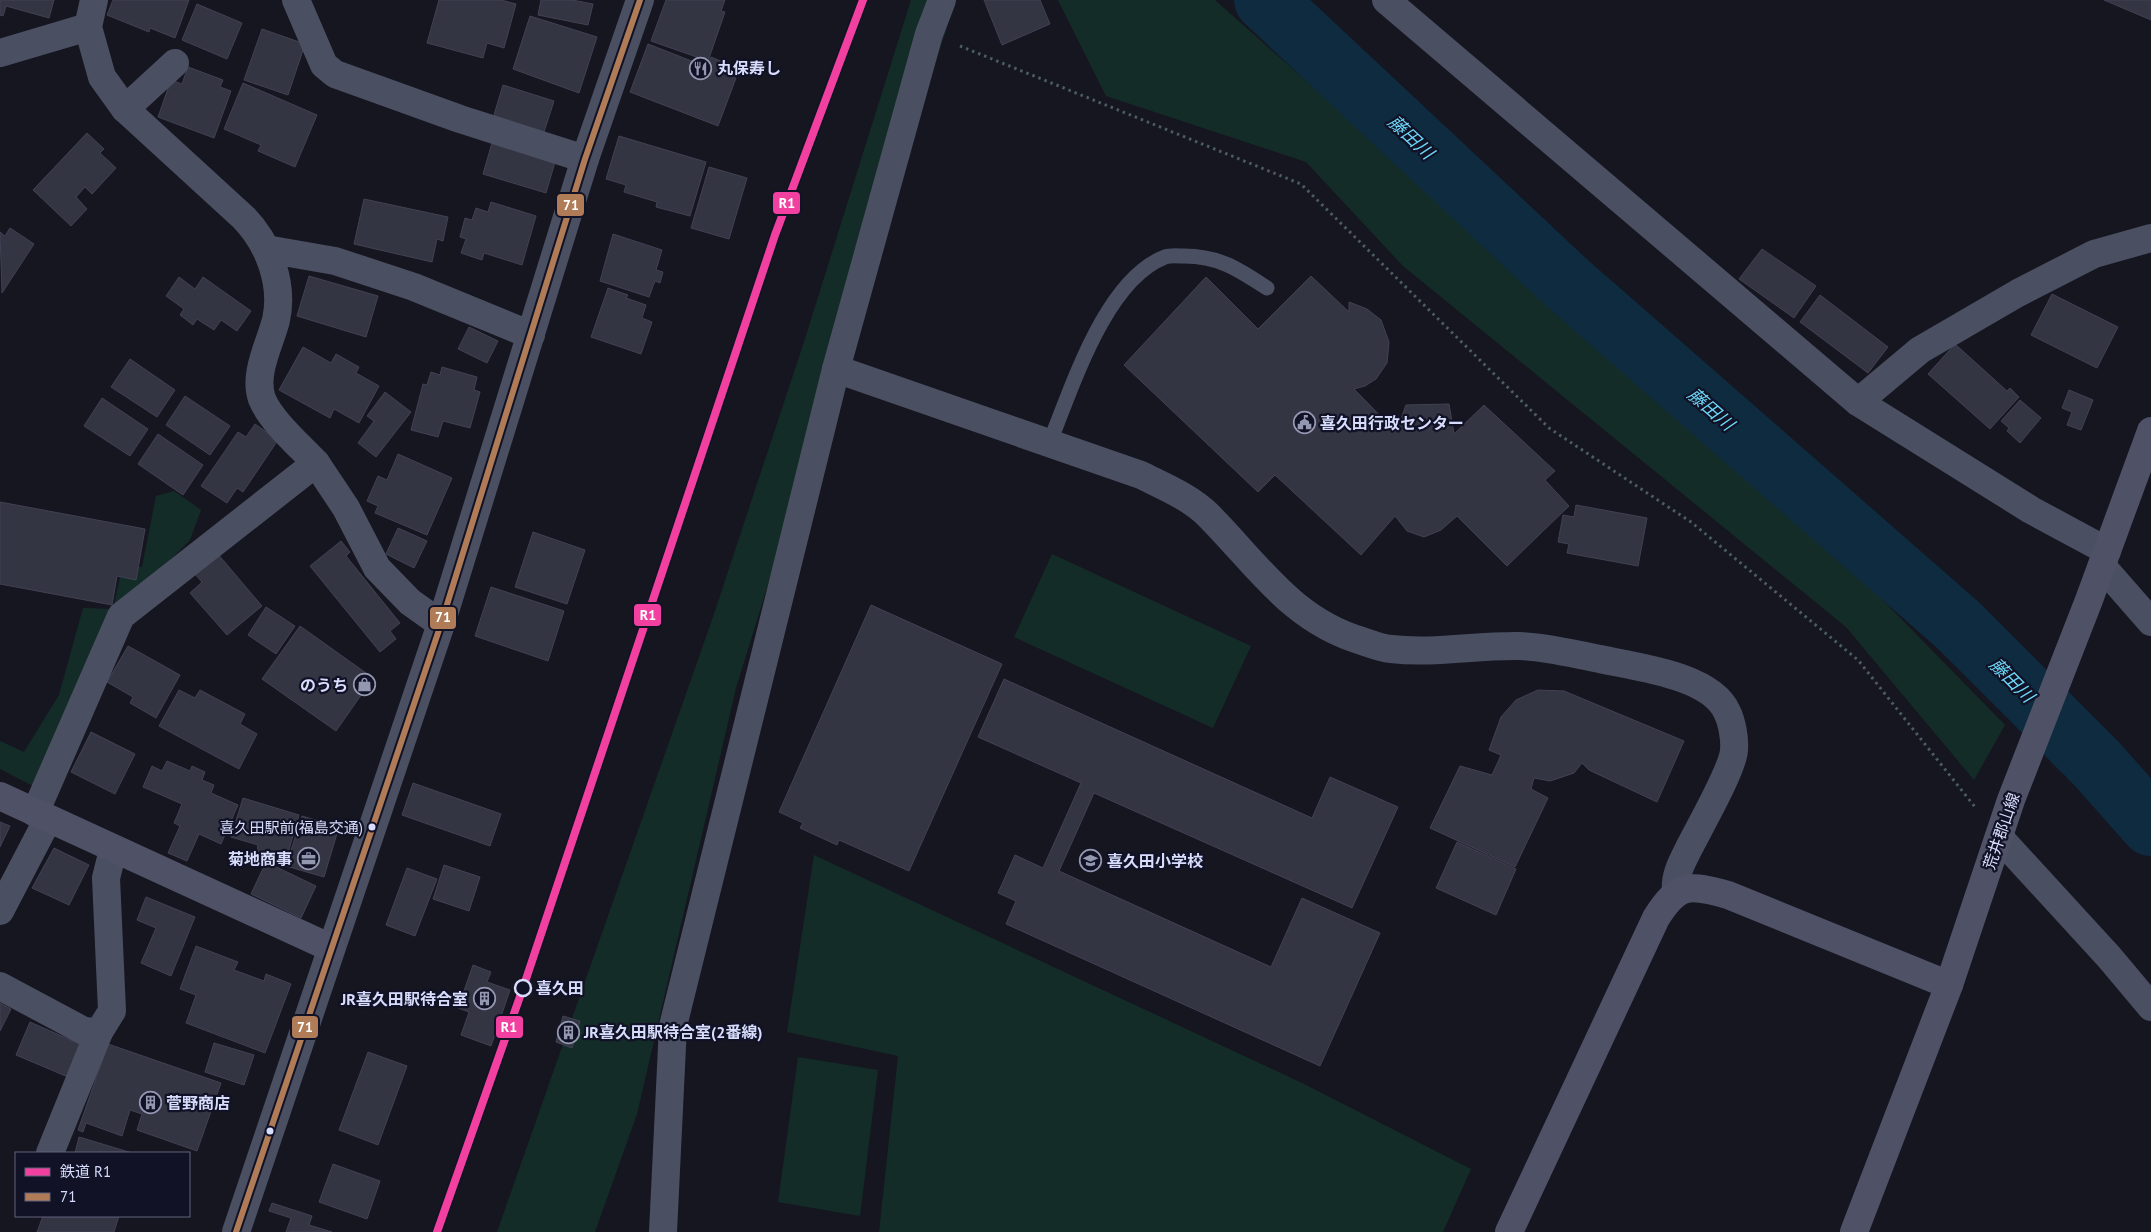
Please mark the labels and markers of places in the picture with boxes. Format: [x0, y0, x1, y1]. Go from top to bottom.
restaurant icon: 丸保寿し [689, 56, 713, 80]
place label: 丸保寿し [717, 58, 781, 78]
public building icon: 喜久田行政センター [1292, 411, 1316, 435]
place label: 喜久田行政センター [1320, 413, 1464, 433]
shop icon: のうち [352, 673, 376, 697]
place label: のうち [300, 675, 348, 695]
place label: 喜久田駅前(福島交通) [220, 818, 363, 837]
marker: 喜久田駅前(福島交通) [367, 822, 377, 832]
office icon: 菊地商事 [296, 847, 320, 871]
place label: 菊地商事 [228, 849, 292, 869]
school or university icon: 喜久田小学校 [1079, 849, 1103, 873]
place label: 喜久田小学校 [1107, 851, 1203, 871]
place label: 喜久田 [536, 978, 584, 998]
marker: 喜久田 [514, 979, 532, 997]
building icon: JR喜久田駅待合室 [472, 987, 496, 1011]
place label: JR喜久田駅待合室 [340, 989, 468, 1009]
building icon: JR喜久田駅待合室(2番線) [556, 1020, 580, 1044]
place label: JR喜久田駅待合室(2番線) [583, 1022, 763, 1042]
building icon: 菅野商店 [138, 1091, 162, 1115]
place label: 菅野商店 [166, 1093, 230, 1113]
unlabelled marker [265, 1126, 275, 1136]

